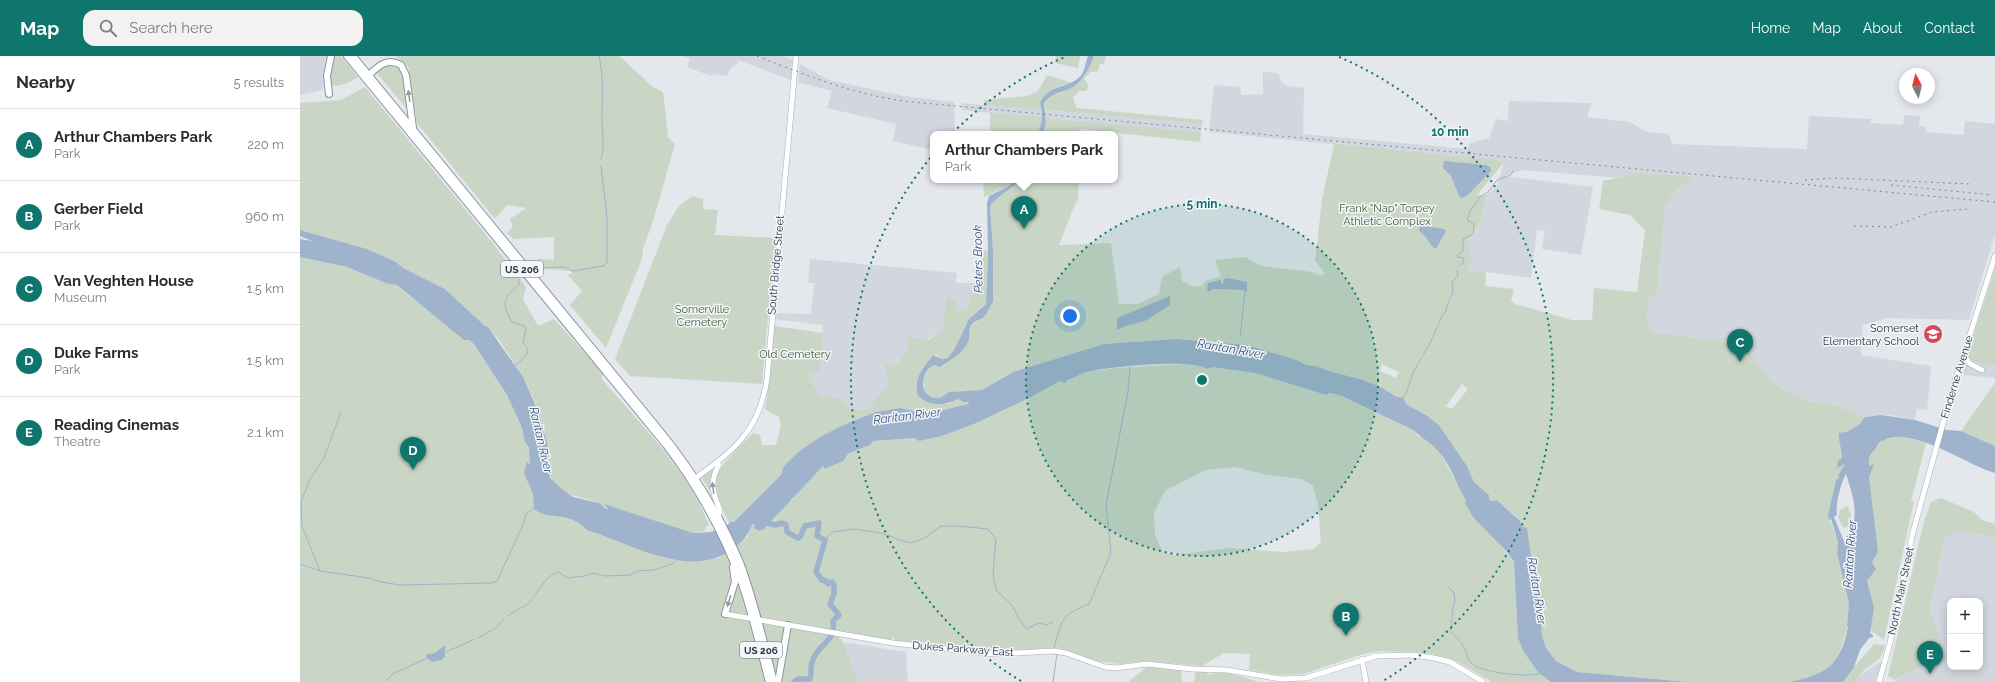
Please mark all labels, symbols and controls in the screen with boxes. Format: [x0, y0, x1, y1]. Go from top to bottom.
search box [83, 10, 363, 46]
text: Map [20, 17, 59, 39]
icon: search [97, 17, 119, 39]
text: Search here [129, 19, 213, 37]
text: Home [1751, 20, 1790, 36]
text: Map [1812, 20, 1841, 36]
text: About [1863, 20, 1902, 36]
text: Contact [1924, 20, 1975, 36]
north arrow [1899, 68, 1935, 104]
text: Nearby [16, 72, 75, 92]
text: 5 results [233, 75, 284, 90]
one-way arrow [406, 90, 412, 103]
text: 10 min [1431, 125, 1469, 139]
text: Arthur Chambers Park [54, 128, 212, 146]
popup [930, 131, 1118, 183]
text: A [25, 137, 33, 152]
text: 220 m [247, 137, 284, 152]
text: Arthur Chambers Park [945, 141, 1103, 159]
text: Park [54, 146, 81, 161]
text: Park [945, 159, 971, 174]
pin: A [1011, 196, 1037, 229]
text: 5 min [1186, 197, 1218, 211]
text: Gerber Field [54, 200, 143, 218]
park label: Frank "Nap" Torpey Athletic Complex [1339, 202, 1435, 228]
text: B [25, 209, 33, 224]
text: 960 m [245, 209, 284, 224]
street label: South Bridge Street [765, 214, 787, 315]
text: Park [54, 218, 81, 233]
water label: Peters Brook [970, 224, 986, 293]
road number: US 206 [501, 261, 543, 277]
text: Van Veghten House [54, 272, 194, 290]
text: C [25, 281, 33, 296]
text: 1.5 km [247, 281, 284, 296]
text: Museum [54, 290, 107, 305]
park label: Somerville Cemetery [675, 303, 730, 329]
your location [1060, 306, 1080, 326]
place label: Somerset Elementary School [1823, 322, 1919, 348]
school or university icon: Somerset Elementary School [1922, 323, 1944, 345]
pin: C [1727, 329, 1753, 362]
street label: Finderne Avenue [1938, 333, 1976, 420]
water label: Raritan River [1196, 336, 1267, 362]
text: Duke Farms [54, 344, 138, 362]
park label: Old Cemetery [759, 348, 831, 361]
text: D [24, 353, 34, 368]
text: 1.5 km [247, 353, 284, 368]
text: Park [54, 362, 81, 377]
centre of rings [1195, 373, 1209, 387]
water label: Raritan River [527, 405, 556, 476]
water label: Raritan River [872, 405, 943, 427]
text: Reading Cinemas [54, 416, 179, 434]
text: E [25, 425, 33, 440]
text: 2.1 km [247, 425, 284, 440]
text: Theatre [54, 434, 101, 449]
pin: D [400, 437, 426, 470]
one-way arrow [710, 482, 716, 495]
water label: Raritan River [1841, 519, 1859, 589]
street label: North Main Street [1885, 546, 1917, 636]
water label: Raritan River [1525, 556, 1549, 627]
one-way arrow [726, 595, 732, 607]
map controls [1947, 598, 1983, 670]
button: + [1947, 598, 1983, 634]
pin: B [1333, 603, 1359, 636]
button: − [1947, 634, 1983, 670]
street label: Dukes Parkway East [912, 639, 1014, 659]
pin: E [1917, 641, 1943, 674]
road number: US 206 [740, 642, 782, 658]

